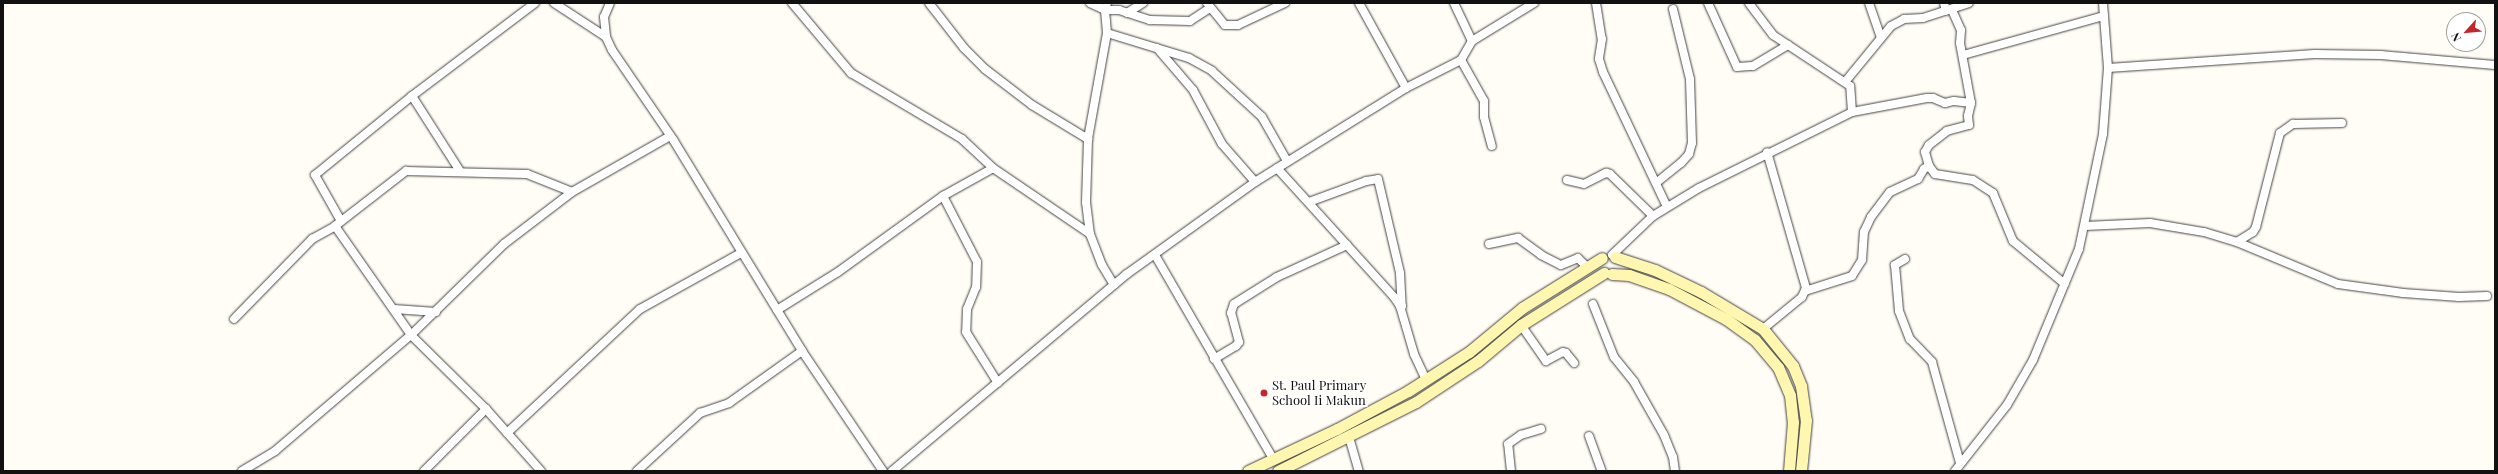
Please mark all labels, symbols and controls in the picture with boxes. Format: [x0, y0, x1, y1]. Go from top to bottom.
north arrow [2446, 12, 2486, 52]
text: N [2447, 30, 2464, 44]
place label: St. Paul Primary School Ii Makun [1272, 378, 1366, 409]
marker: St. Paul Primary School Ii Makun [1259, 388, 1269, 398]

